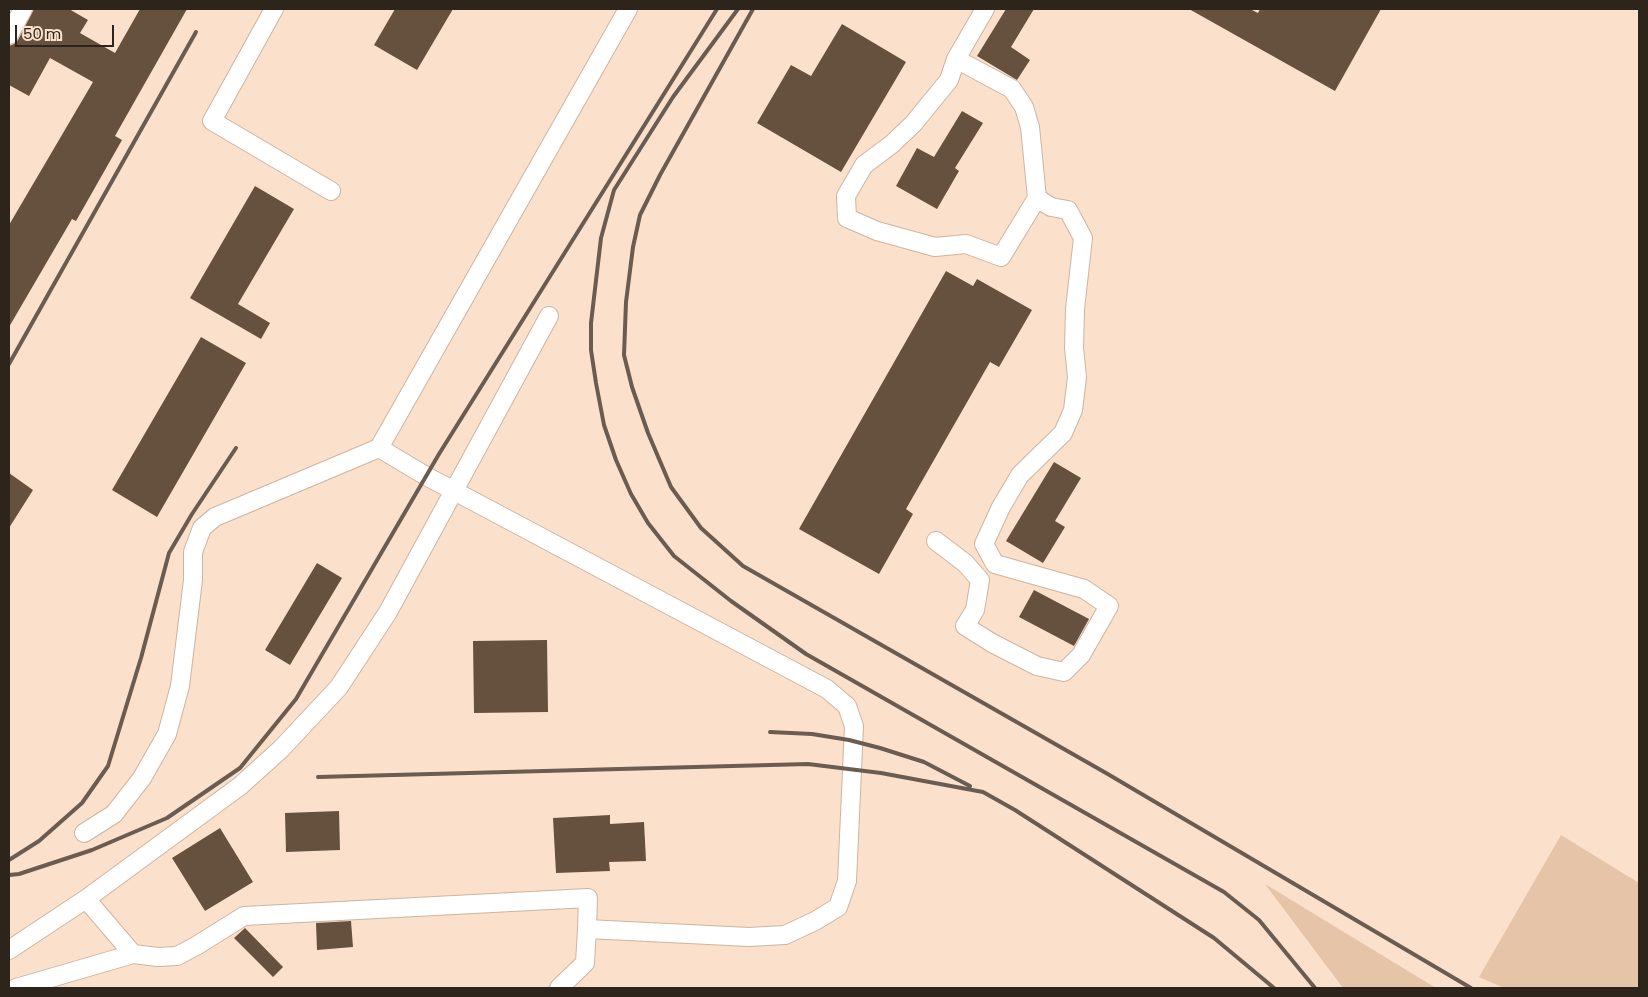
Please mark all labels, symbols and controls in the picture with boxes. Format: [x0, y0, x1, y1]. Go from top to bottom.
scale bar [18, 15, 116, 47]
text: 50 m [23, 23, 61, 44]

